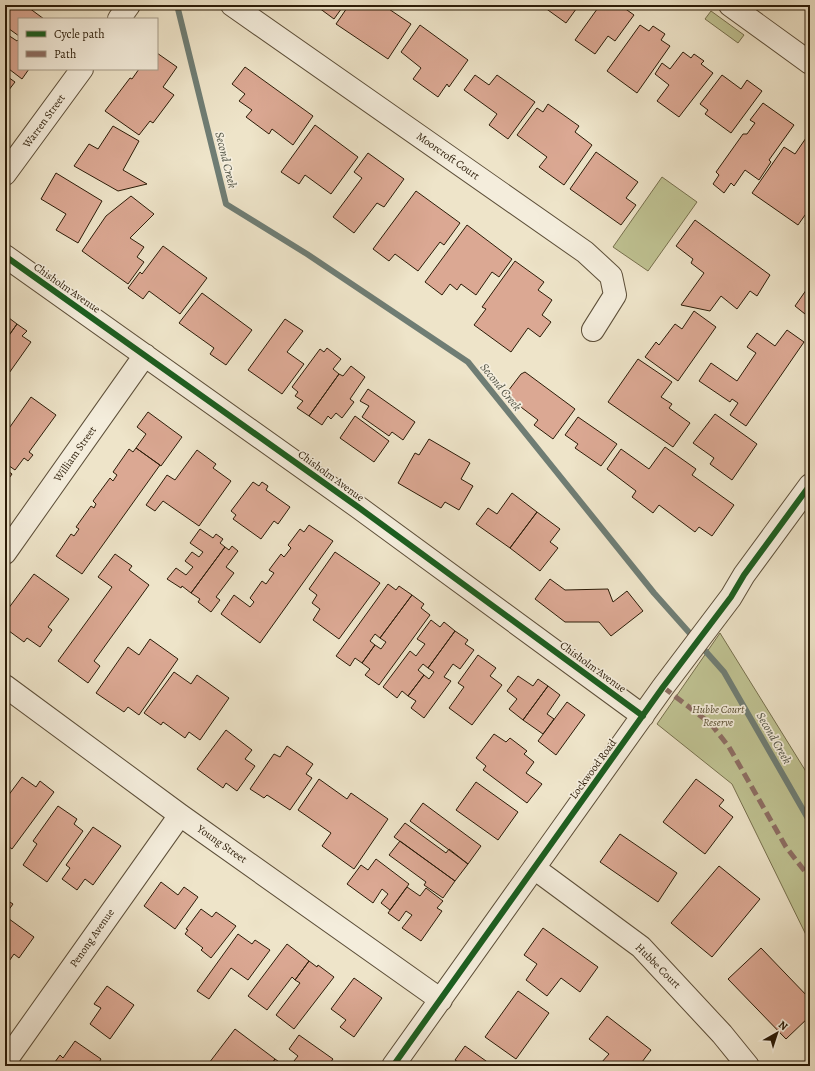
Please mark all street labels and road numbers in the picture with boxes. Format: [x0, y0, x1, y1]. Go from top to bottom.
street label: Warren Street [19, 91, 69, 152]
street label: Moorcroft Court [414, 129, 483, 183]
street label: Chisholm Avenue [31, 259, 103, 317]
street label: William Street [50, 423, 100, 486]
street label: Chisholm Avenue [295, 447, 367, 505]
street label: Chisholm Avenue [557, 638, 629, 696]
street label: Lockwood Road [566, 736, 620, 802]
street label: Young Street [193, 821, 250, 867]
street label: Penong Avenue [66, 906, 118, 970]
street label: Hubbe Court [632, 940, 684, 992]

